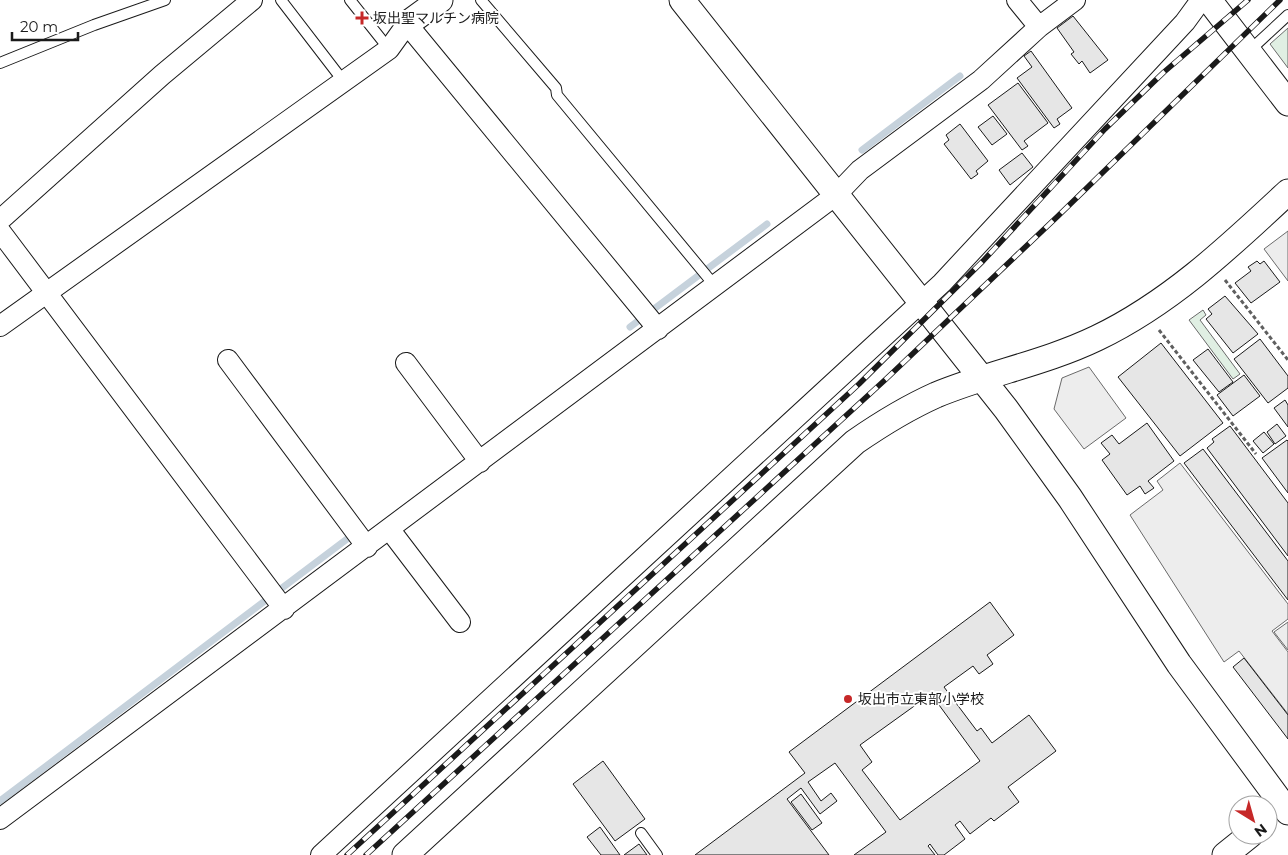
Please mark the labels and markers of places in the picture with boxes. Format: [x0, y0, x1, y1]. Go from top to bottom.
place label: 坂出聖マルチン病院 [373, 9, 499, 27]
marker: 坂出聖マルチン病院 [355, 11, 369, 25]
place label: 坂出市立東部小学校 [858, 690, 984, 708]
marker: 坂出市立東部小学校 [842, 693, 854, 705]

